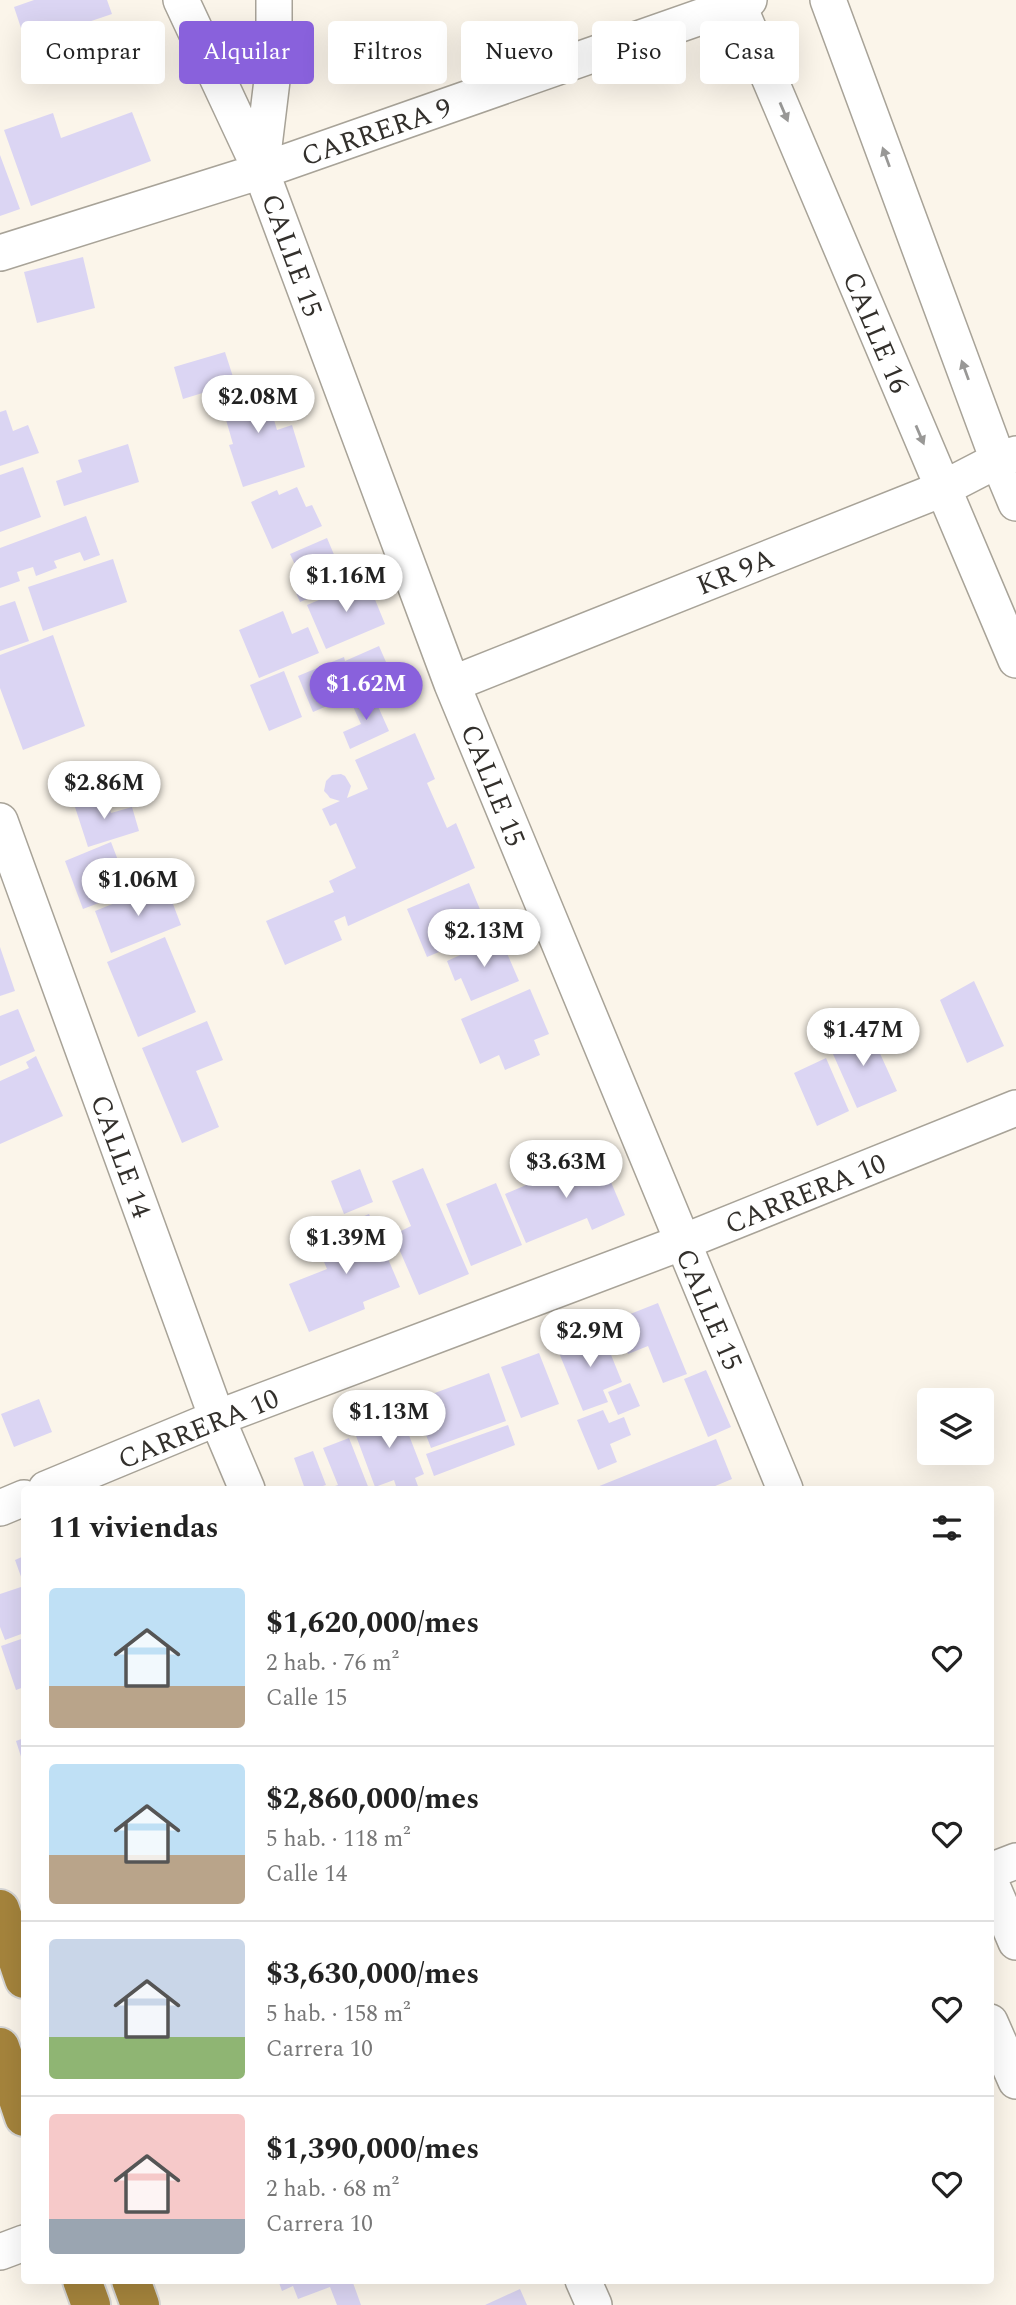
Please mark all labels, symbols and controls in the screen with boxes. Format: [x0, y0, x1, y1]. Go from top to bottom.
chip: Comprar [21, 21, 165, 84]
chip: Alquilar [179, 21, 314, 84]
chip: Filtros [328, 21, 447, 84]
chip: Nuevo [461, 21, 578, 84]
chip: Piso [592, 21, 686, 84]
chip: Casa [700, 21, 799, 84]
street label: CARRERA 9 [295, 87, 458, 178]
one-way arrow [778, 102, 790, 122]
one-way arrow [880, 146, 891, 167]
street label: CALLE 15 [249, 188, 334, 323]
street label: CALLE 16 [831, 265, 921, 400]
one-way arrow [959, 360, 970, 381]
pin: $2.08M [201, 376, 315, 435]
text: $2.08M [218, 380, 298, 415]
one-way arrow [914, 424, 925, 445]
street label: KR 9A [690, 537, 781, 607]
pin: $1.16M [289, 554, 403, 614]
text: $1.16M [306, 559, 386, 594]
pin: $1.62M [309, 662, 423, 722]
text: $1.62M [326, 667, 406, 702]
street label: CALLE 15 [449, 718, 537, 853]
pin: $2.86M [47, 762, 161, 821]
text: $2.86M [64, 766, 144, 801]
pin: $1.06M [81, 858, 195, 918]
text: $1.06M [98, 863, 178, 898]
pin: $2.13M [427, 909, 541, 969]
text: $2.13M [444, 914, 524, 949]
pin: $1.47M [806, 1009, 920, 1068]
text: $1.47M [823, 1013, 903, 1048]
street label: CALLE 14 [78, 1089, 163, 1224]
pin: $3.63M [509, 1140, 623, 1200]
street label: CARRERA 10 [718, 1143, 893, 1246]
text: $3.63M [526, 1145, 606, 1180]
pin: $1.39M [289, 1216, 403, 1276]
text: $1.39M [306, 1221, 386, 1256]
street label: CALLE 15 [664, 1242, 754, 1377]
pin: $2.9M [541, 1310, 639, 1369]
text: $2.9M [556, 1314, 624, 1349]
street label: CARRERA 10 [111, 1378, 286, 1481]
map controls [917, 1388, 994, 1465]
button: layers [917, 1388, 994, 1465]
pin: $1.13M [332, 1390, 446, 1450]
text: $1.13M [349, 1395, 429, 1430]
text: 11 viviendas [49, 1505, 219, 1551]
icon: filters [928, 1509, 966, 1547]
text: $1,620,000/mes [266, 1600, 479, 1646]
icon: home [105, 1616, 189, 1700]
icon: heart [928, 1639, 966, 1677]
text: 2 hab. · 76 m² [266, 1646, 399, 1681]
text: Calle 15 [266, 1681, 347, 1716]
text: $2,860,000/mes [266, 1776, 479, 1822]
icon: home [105, 1792, 189, 1876]
icon: heart [928, 1815, 966, 1853]
text: 5 hab. · 118 m² [266, 1822, 411, 1857]
text: Calle 14 [266, 1857, 347, 1892]
text: $3,630,000/mes [266, 1951, 479, 1997]
icon: home [105, 1967, 189, 2051]
icon: heart [928, 1990, 966, 2028]
text: 5 hab. · 158 m² [266, 1997, 411, 2032]
text: Carrera 10 [266, 2032, 373, 2067]
text: $1,390,000/mes [266, 2126, 479, 2172]
icon: home [105, 2142, 189, 2226]
icon: heart [928, 2165, 966, 2203]
text: 2 hab. · 68 m² [266, 2172, 399, 2207]
text: Carrera 10 [266, 2207, 373, 2242]

